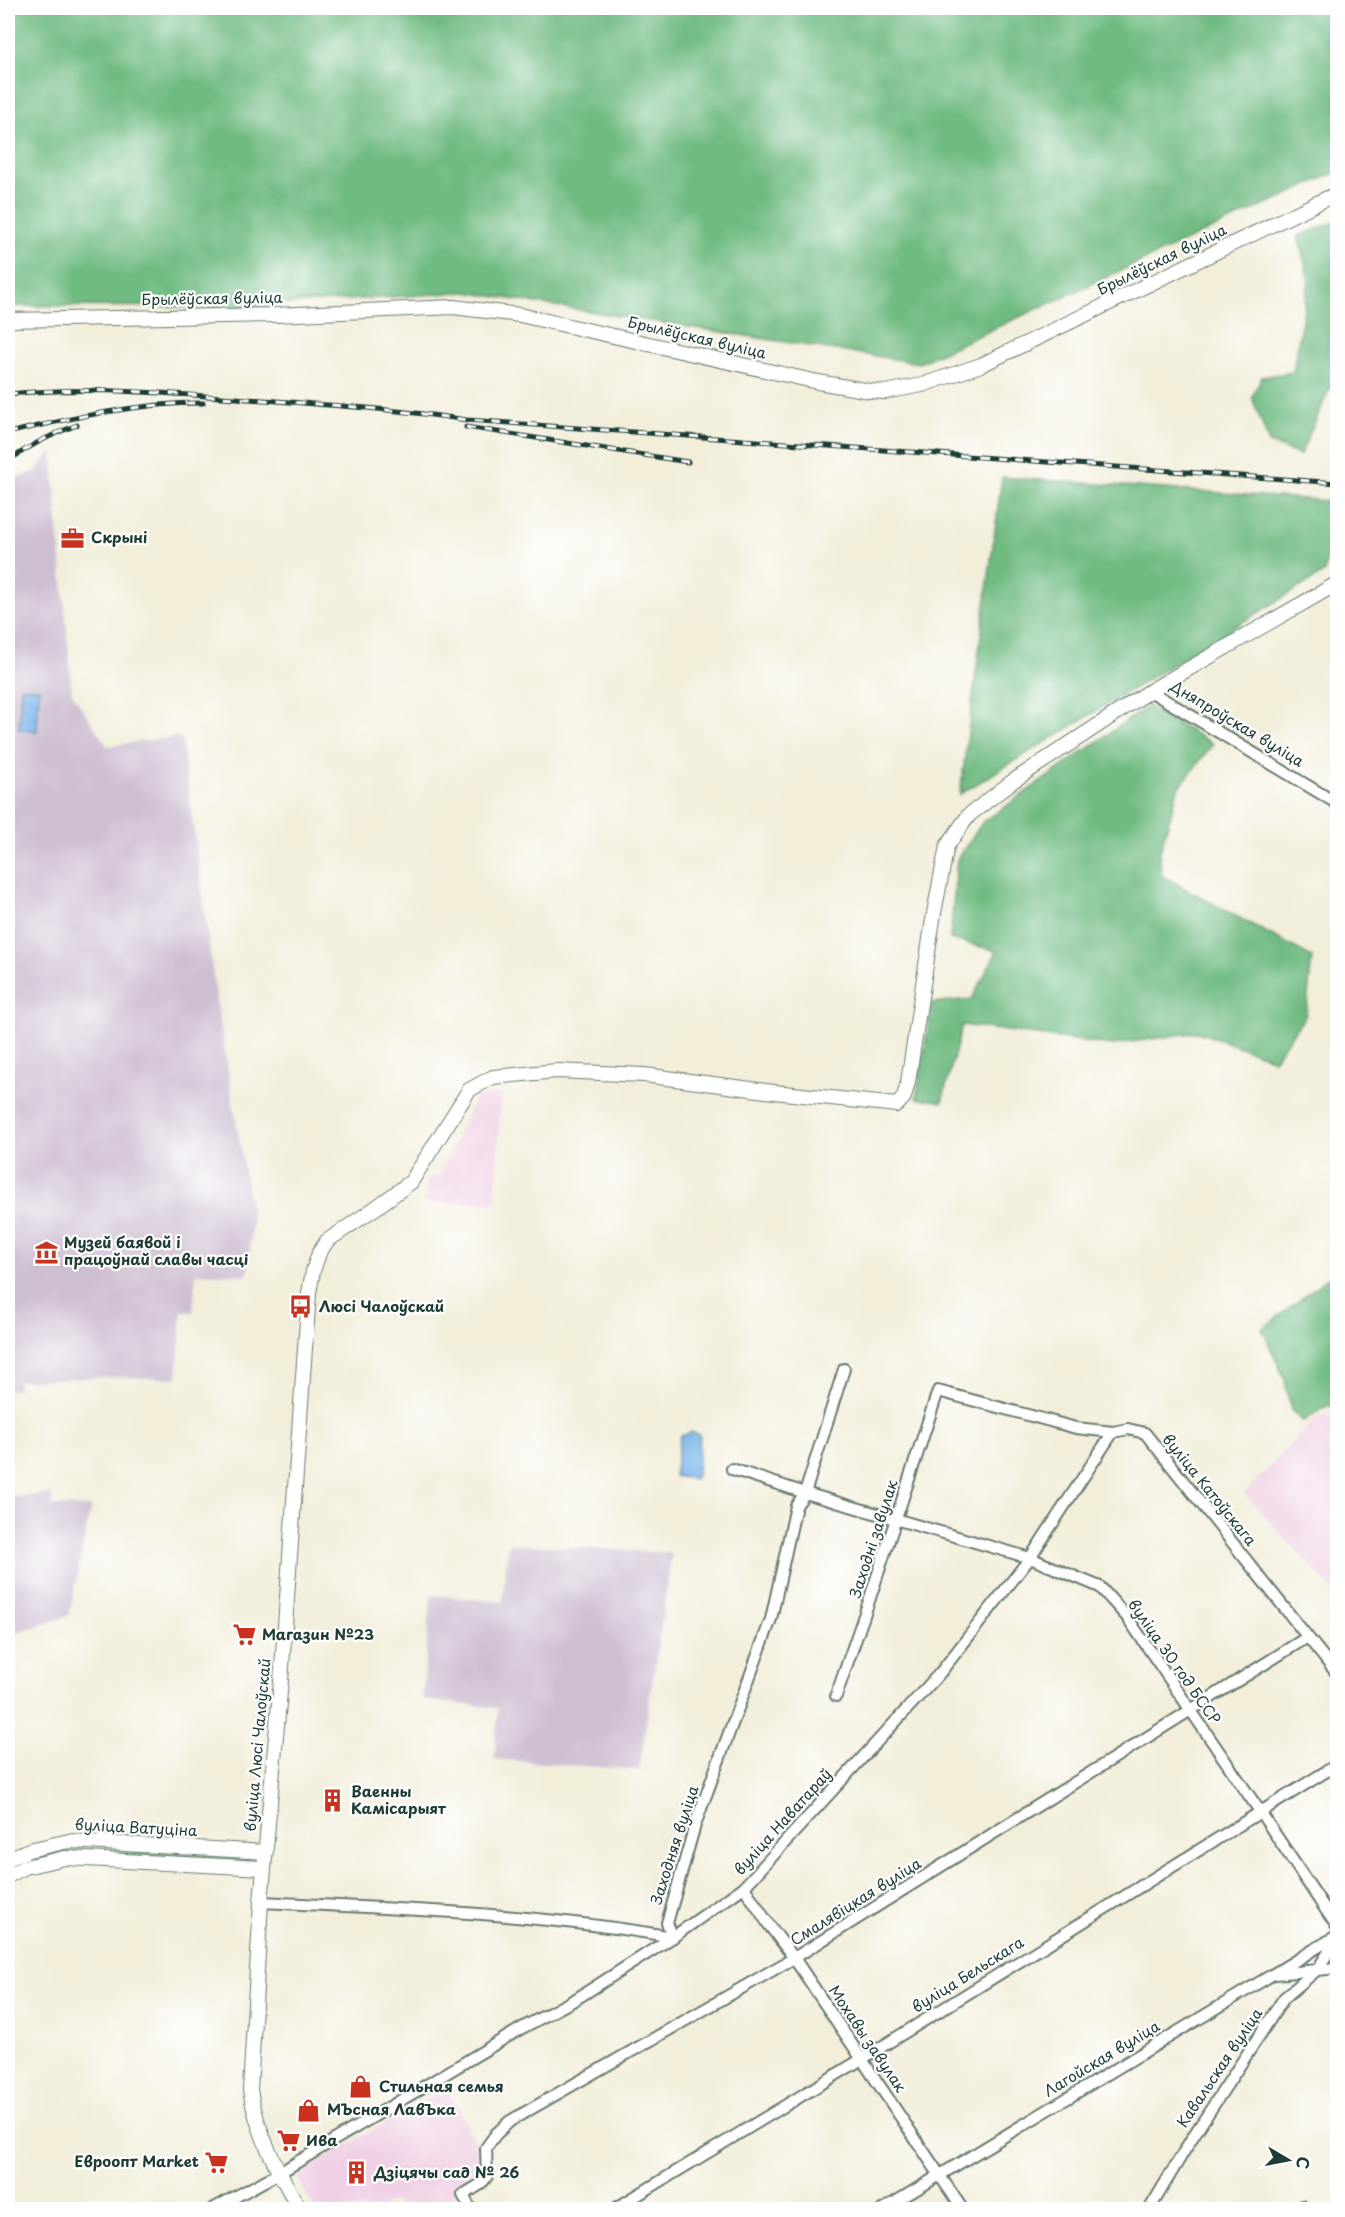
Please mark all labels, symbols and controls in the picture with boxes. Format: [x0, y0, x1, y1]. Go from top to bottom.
street label: Брылёўская вуліца [1093, 217, 1231, 300]
street label: Брылёўская вуліца [141, 285, 284, 310]
street label: Брылёўская вуліца [626, 309, 770, 364]
office icon: Скрыні [60, 525, 86, 551]
place label: Скрыні [91, 525, 147, 548]
street label: Дняпроўская вуліца [1166, 673, 1310, 772]
place label: Музей баявой і працоўнай славы часці [64, 1230, 249, 1270]
museum icon: Музей баявой і працоўнай славы часці [33, 1239, 59, 1265]
bus stop icon: Люсі Чалоўскай [288, 1294, 314, 1320]
place label: Люсі Чалоўскай [319, 1294, 444, 1317]
street label: вуліца Катоўскага [1158, 1428, 1263, 1551]
street label: Заходні завулак [843, 1476, 903, 1601]
street label: вуліца 30 год БССР [1123, 1594, 1227, 1729]
supermarket icon: Магазин №23 [231, 1622, 257, 1648]
place label: Магазин №23 [262, 1622, 374, 1645]
street label: вуліца Люсі Чалоўскай [237, 1657, 276, 1832]
street label: вуліца Наватараў [728, 1762, 836, 1880]
place label: Ваенны Камісарыят [351, 1779, 447, 1819]
street label: Заходняя вуліца [644, 1781, 704, 1907]
building icon: Ваенны Камісарыят [320, 1788, 346, 1814]
street label: вуліца Ватуціна [74, 1812, 199, 1841]
street label: Смалявіцкая вуліца [785, 1851, 926, 1950]
street label: вуліца Бельскага [907, 1930, 1028, 2017]
street label: Мохавы завулак [824, 1980, 913, 2096]
street label: Кавальская вуліца [1170, 2002, 1268, 2131]
street label: Лагойская вуліца [1039, 2014, 1164, 2101]
shop icon: Стильная семья [348, 2074, 374, 2100]
place label: Стильная семья [379, 2074, 504, 2097]
shop icon: МЪсная ЛавЪка [296, 2097, 322, 2123]
place label: МЪсная ЛавЪка [327, 2097, 456, 2120]
supermarket icon: Ива [275, 2128, 301, 2154]
place label: Ива [306, 2128, 338, 2151]
north arrow [1258, 2130, 1318, 2190]
place label: Евроопт Market [74, 2149, 199, 2172]
supermarket icon: Евроопт Market [204, 2149, 230, 2175]
text: С [1291, 2155, 1317, 2171]
building icon: Дзіцячы сад № 26 [343, 2160, 369, 2186]
place label: Дзіцячы сад № 26 [373, 2160, 520, 2183]

